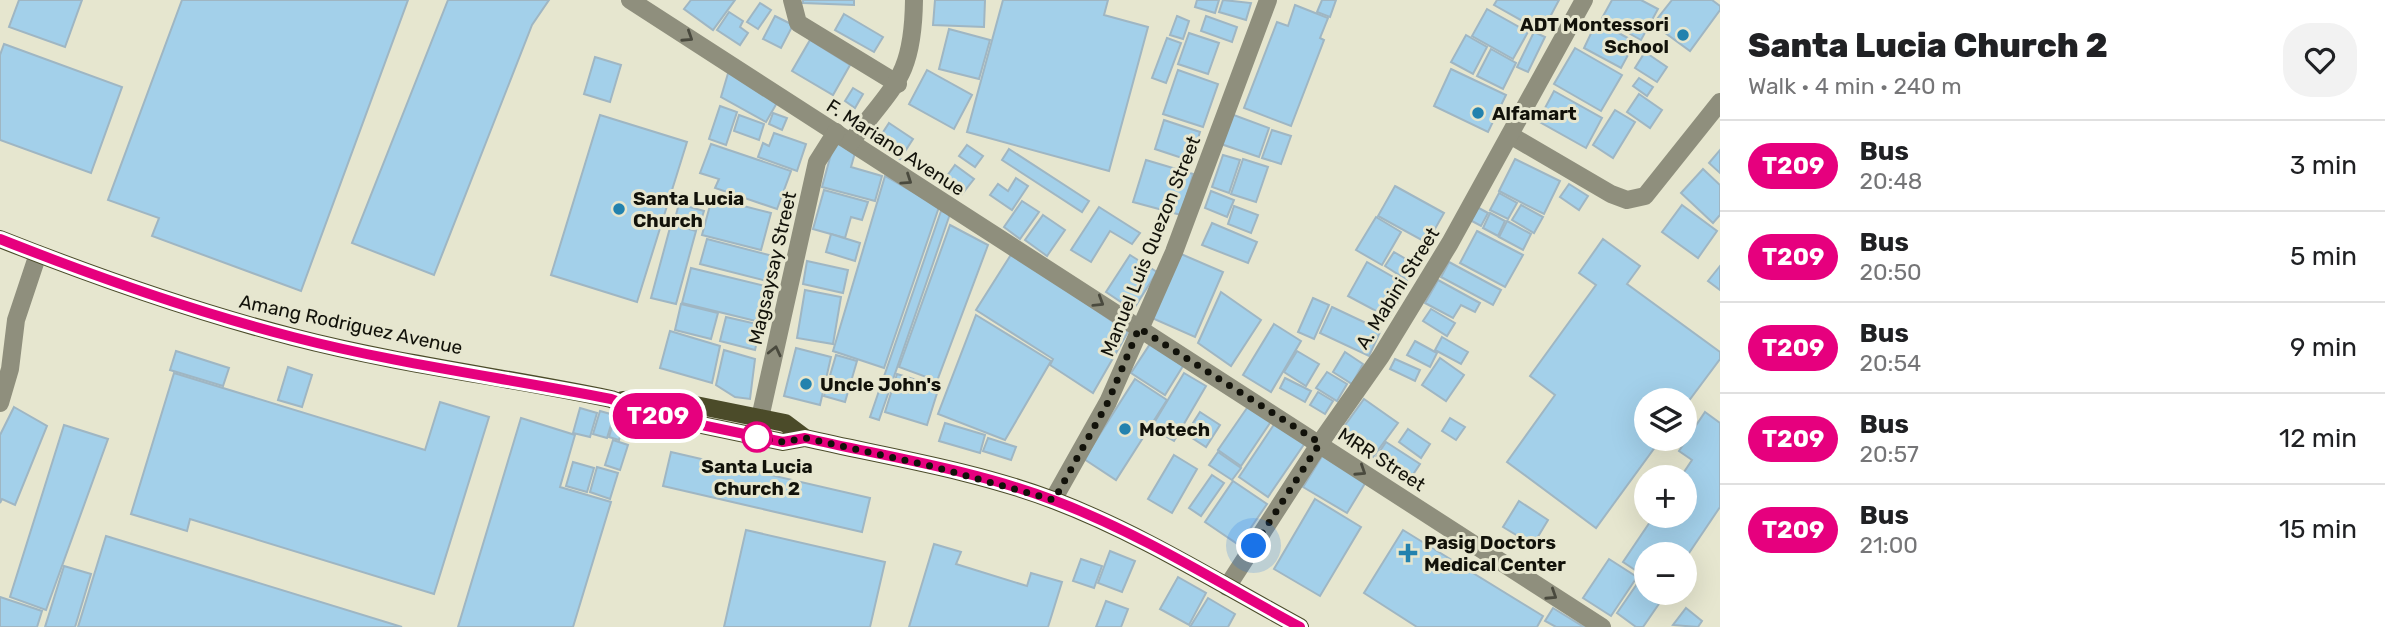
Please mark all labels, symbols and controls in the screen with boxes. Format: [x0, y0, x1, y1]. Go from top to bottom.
place label: ADT Montessori School [1520, 13, 1669, 58]
button: heart [2283, 23, 2357, 97]
text: Santa Lucia Church 2 [1748, 26, 2108, 65]
marker: ADT Montessori School [1675, 27, 1691, 43]
one-way arrow [680, 29, 693, 42]
text: Walk · 4 min · 240 m [1748, 72, 1962, 100]
street label: F. Mariano Avenue [822, 94, 969, 201]
place label: Alfamart [1492, 102, 1577, 125]
marker: Alfamart [1470, 105, 1486, 121]
street label: Manuel Luis Quezon Street [1096, 132, 1205, 360]
text: Bus [1859, 136, 1909, 167]
text: 3 min [2290, 150, 2357, 181]
text: T209 [1762, 152, 1824, 180]
text: 20:48 [1859, 167, 1922, 195]
one-way arrow [899, 171, 912, 184]
place label: Santa Lucia Church [633, 187, 744, 232]
street label: Magsaysay Street [744, 189, 801, 347]
marker: Santa Lucia Church [611, 201, 627, 217]
street label: A. Mabini Street [1351, 223, 1444, 353]
text: Bus [1859, 227, 1909, 258]
text: 5 min [2290, 241, 2357, 272]
text: T209 [1762, 243, 1824, 271]
text: 20:50 [1859, 258, 1922, 286]
street label: Amang Rodriguez Avenue [237, 290, 465, 359]
one-way arrow [1091, 294, 1104, 307]
text: Bus [1859, 318, 1909, 349]
text: 9 min [2290, 332, 2357, 363]
text: T209 [1762, 334, 1824, 362]
one-way arrow [767, 345, 781, 357]
text: 20:54 [1859, 349, 1921, 377]
place label: Uncle John's [820, 373, 941, 396]
marker: Uncle John's [798, 376, 814, 392]
map controls [1634, 388, 1697, 605]
button: layers [1634, 388, 1697, 451]
line badge: T209 [609, 393, 707, 439]
text: T209 [627, 402, 689, 430]
text: Bus [1859, 409, 1909, 440]
place label: Motech [1139, 418, 1210, 441]
marker: Motech [1117, 421, 1133, 437]
marker: Santa Lucia Church 2 [742, 422, 772, 452]
street label: MRR Street [1334, 423, 1430, 496]
text: 12 min [2279, 423, 2357, 454]
text: T209 [1762, 425, 1824, 453]
text: 20:57 [1859, 440, 1919, 468]
place label: Santa Lucia Church 2 [701, 455, 813, 500]
one-way arrow [1354, 462, 1367, 475]
button: + [1634, 465, 1697, 528]
text: Bus [1859, 500, 1909, 531]
text: 15 min [2279, 514, 2357, 545]
text: T209 [1762, 516, 1824, 544]
your location [1236, 528, 1271, 563]
place label: Pasig Doctors Medical Center [1424, 531, 1566, 576]
text: 21:00 [1859, 531, 1918, 559]
button: − [1634, 542, 1697, 605]
marker: Pasig Doctors Medical Center [1398, 543, 1418, 563]
one-way arrow [1544, 586, 1557, 599]

